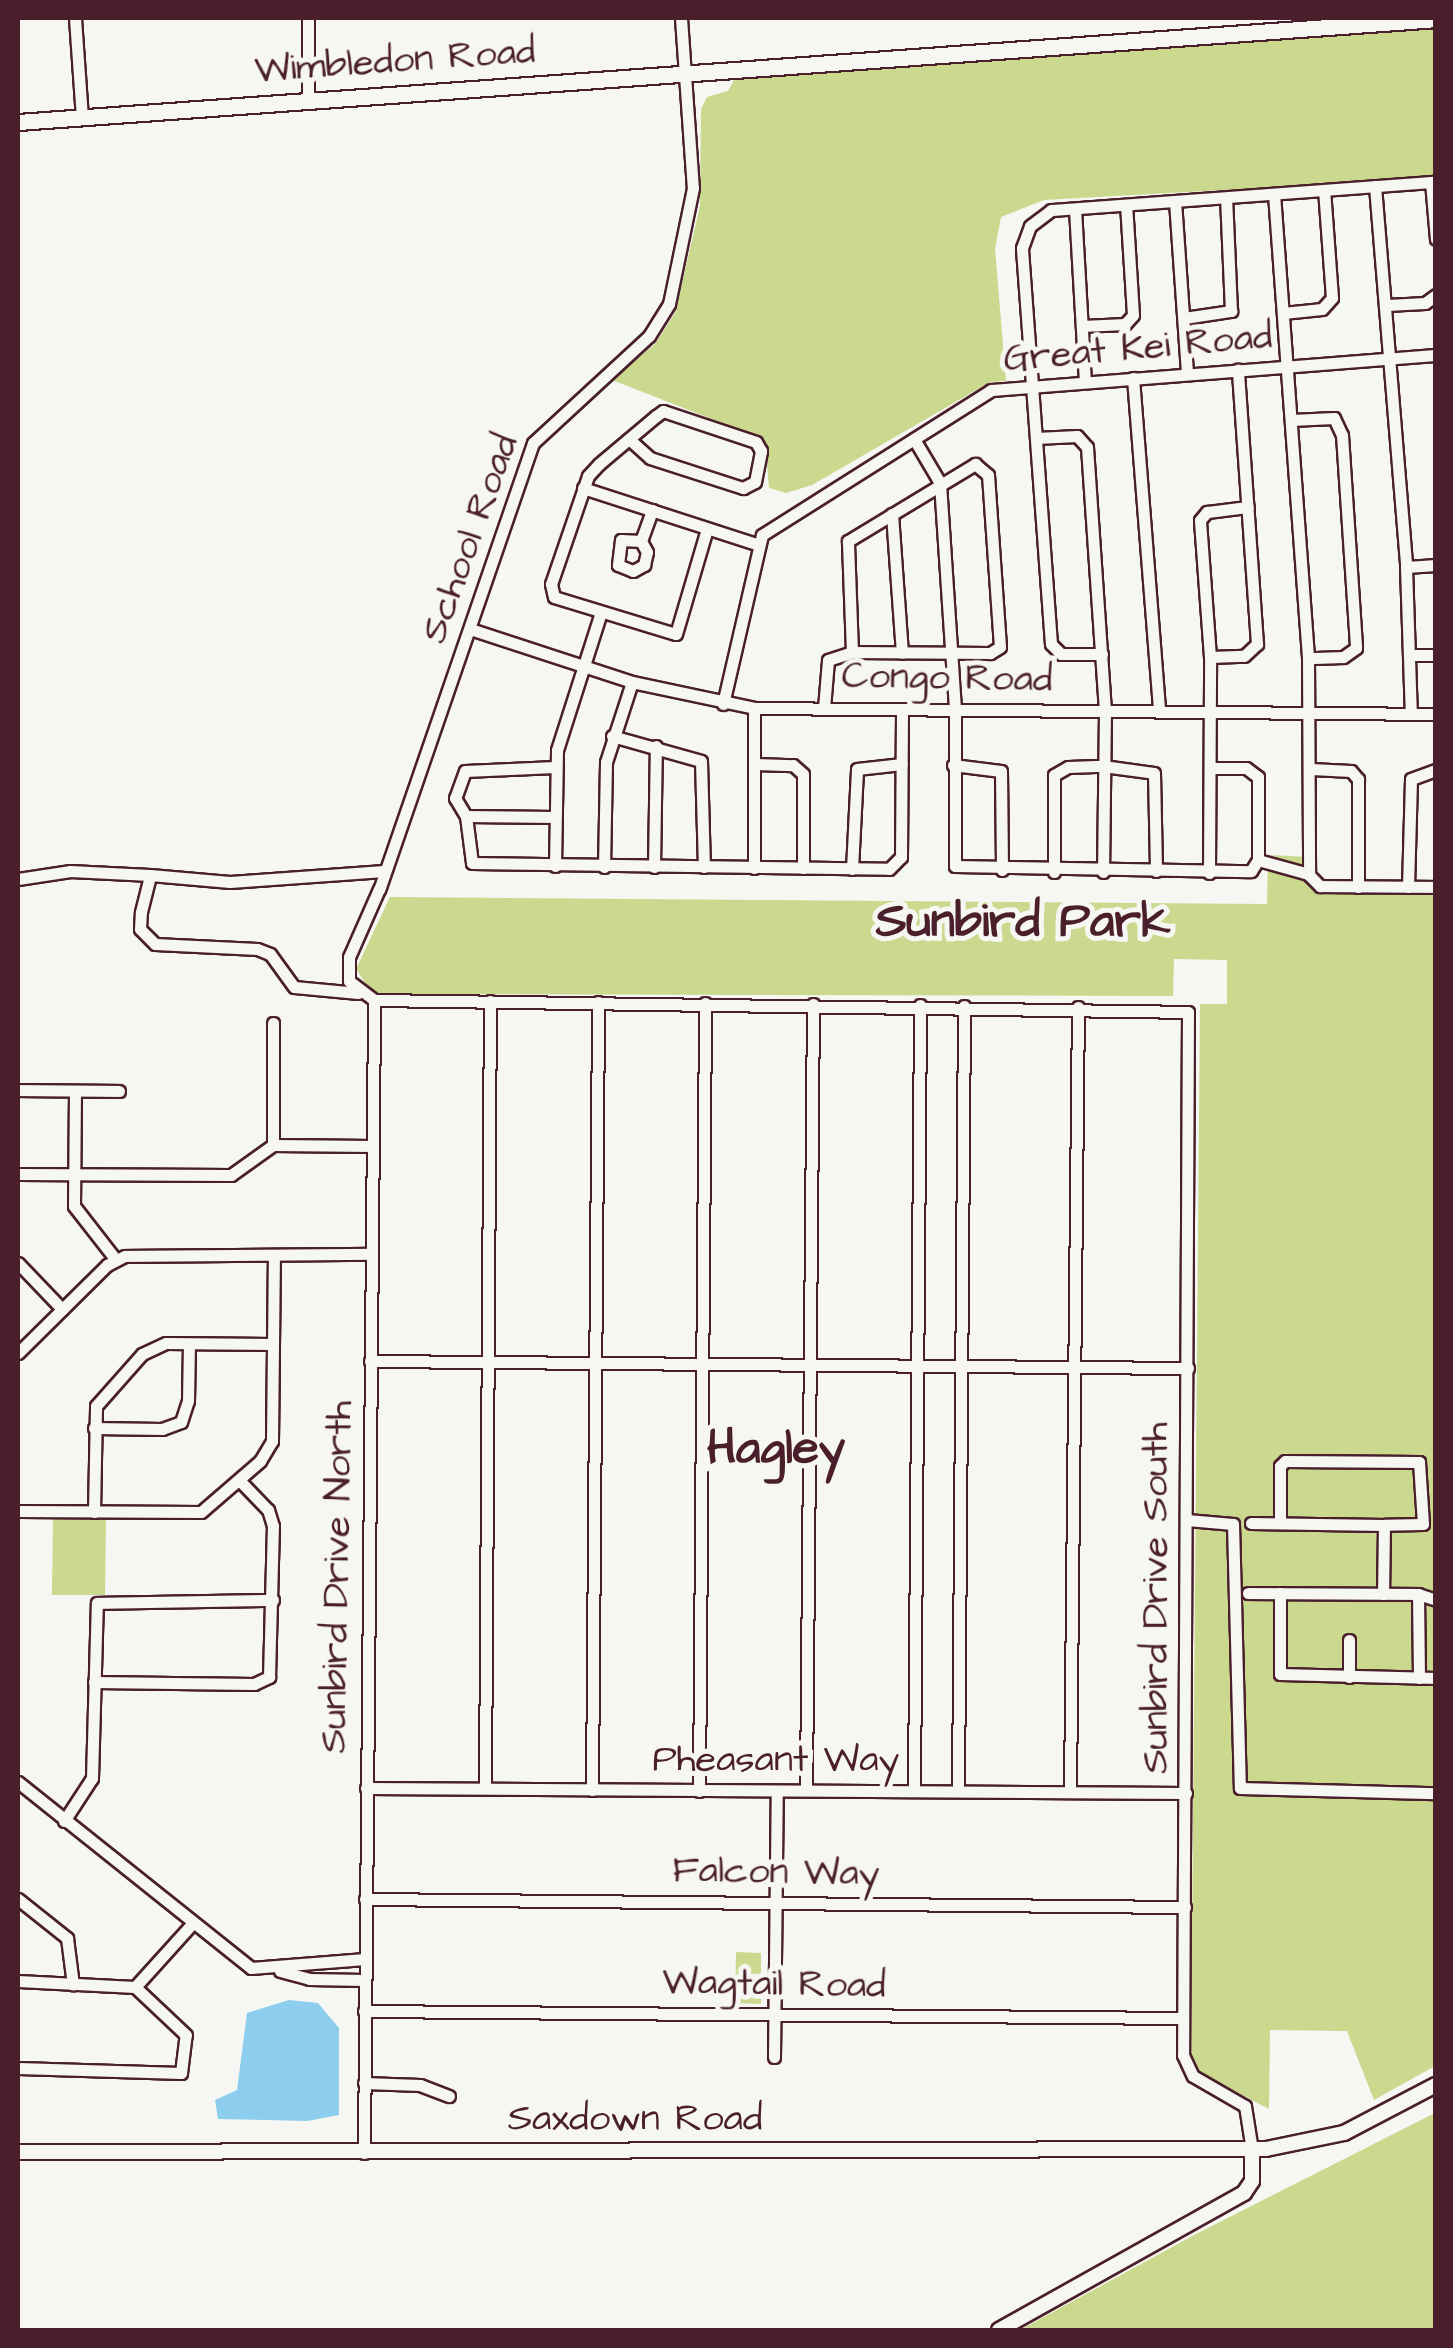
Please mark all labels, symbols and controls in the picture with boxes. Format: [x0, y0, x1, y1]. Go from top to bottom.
street label: Wimbledon Road [253, 29, 537, 95]
street label: Great Kei Road [1002, 315, 1274, 383]
street label: School Road [412, 429, 530, 649]
street label: Congo Road [841, 654, 1053, 704]
district label: Sunbird Park [876, 894, 1170, 952]
street label: Sunbird Drive North [312, 1400, 364, 1754]
district label: Hagley [707, 1421, 845, 1479]
street label: Sunbird Drive South [1134, 1422, 1180, 1774]
street label: Pheasant Way [653, 1738, 899, 1784]
street label: Falcon Way [672, 1848, 880, 1898]
street label: Wagtail Road [662, 1960, 886, 2010]
street label: Saxdown Road [508, 2097, 762, 2143]

